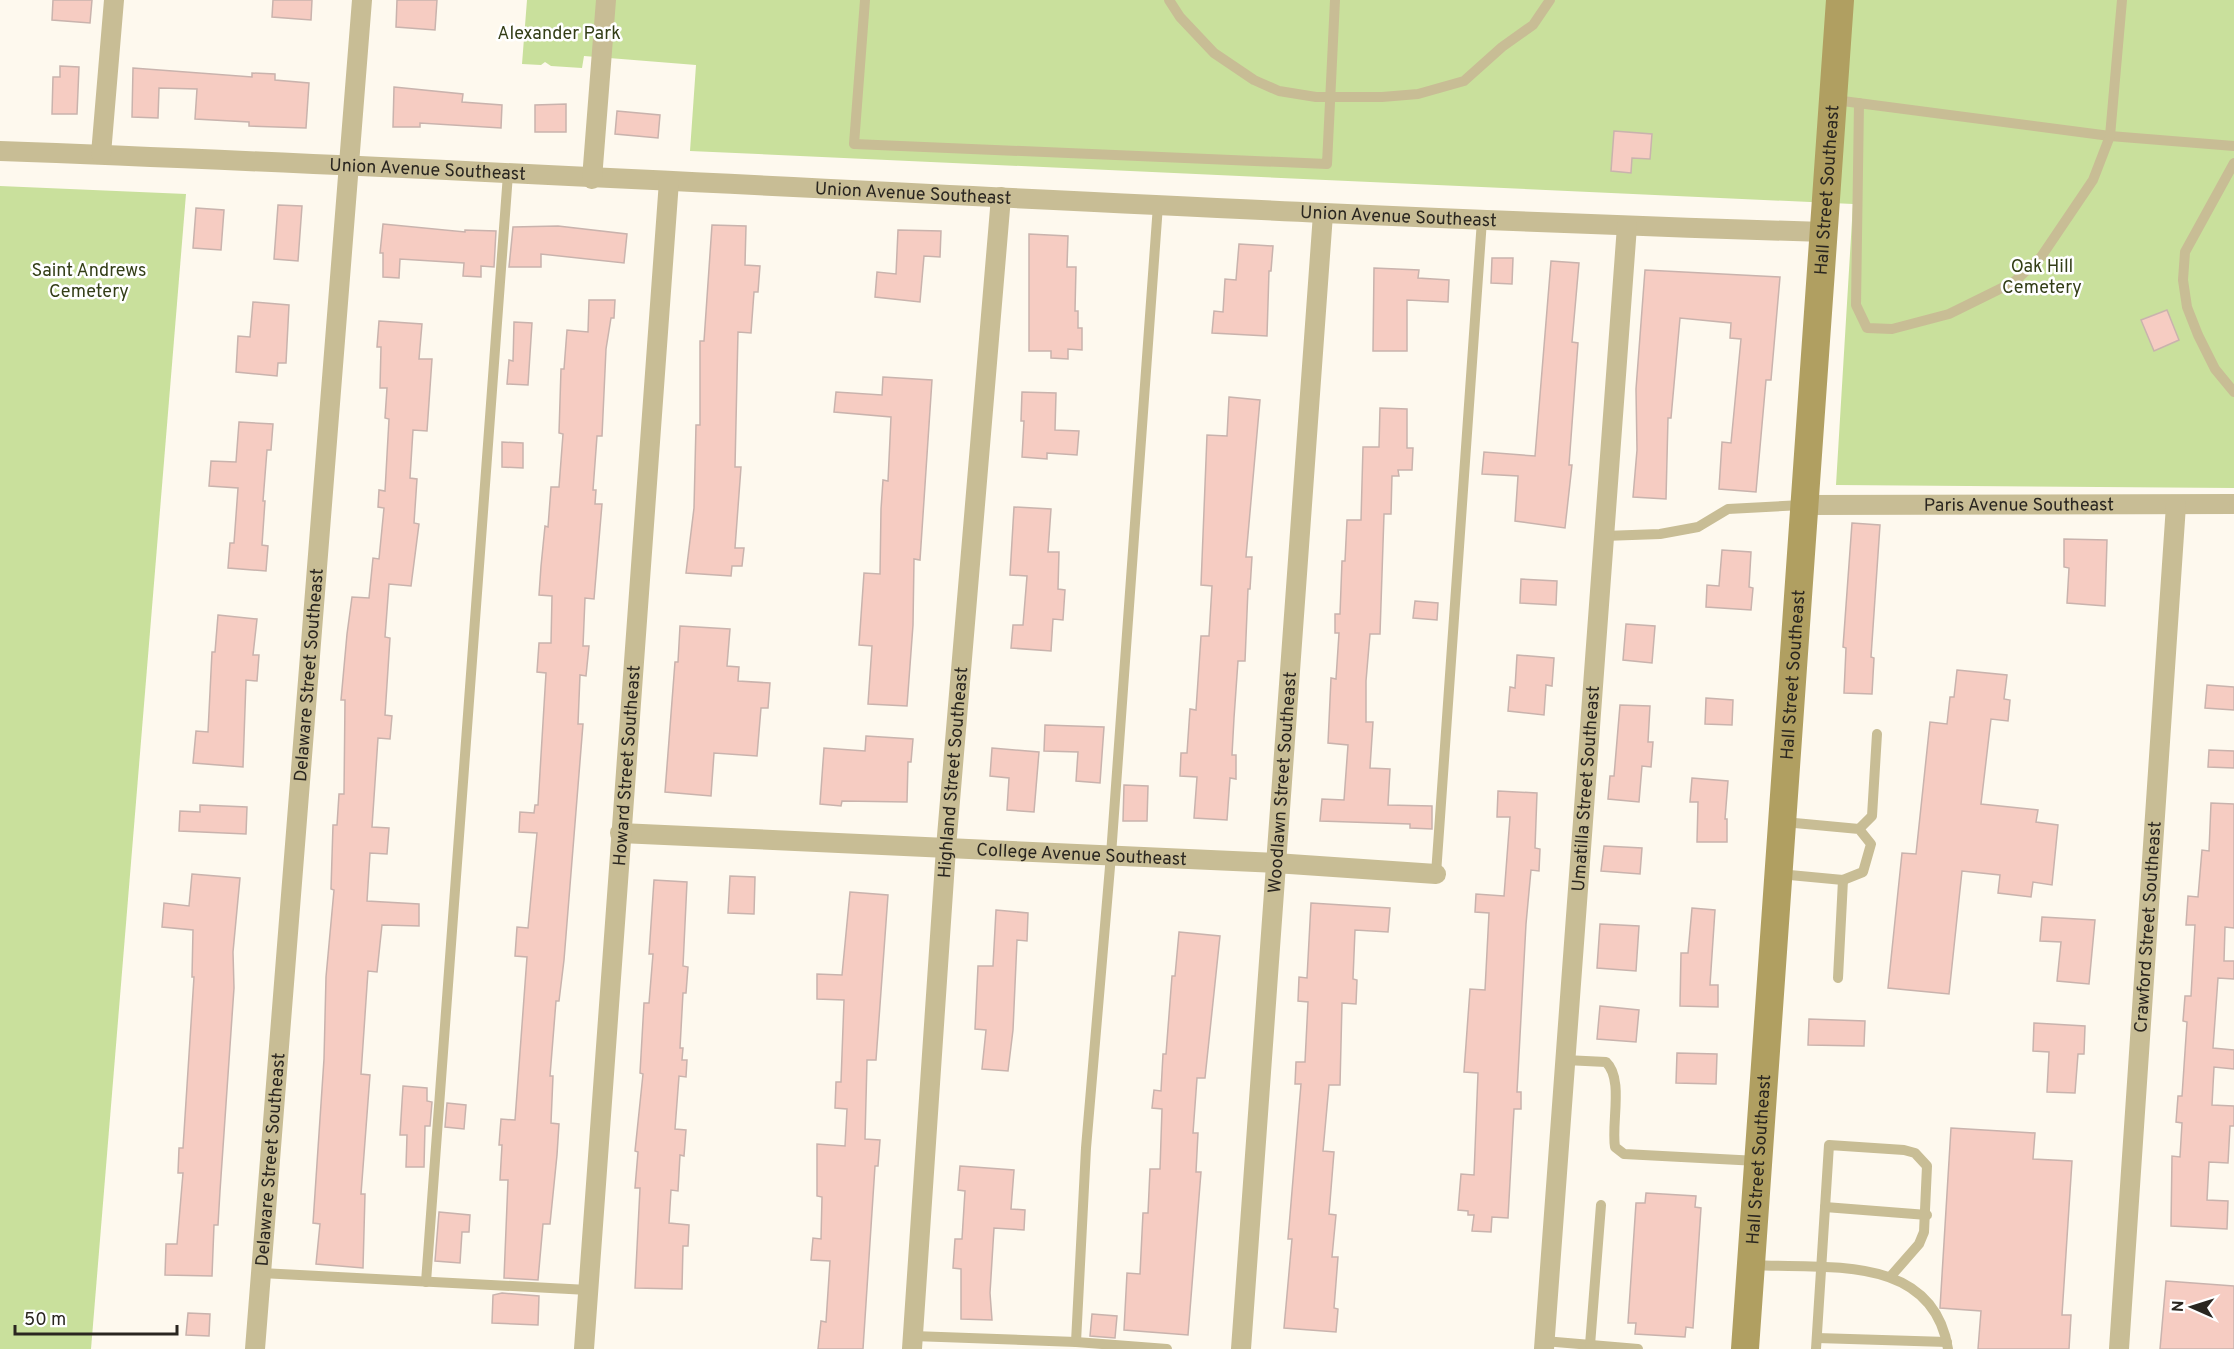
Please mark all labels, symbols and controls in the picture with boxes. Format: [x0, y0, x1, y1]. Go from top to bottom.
park label: Alexander Park [497, 23, 621, 46]
street label: Hall Street Southeast [1811, 104, 1846, 276]
street label: Union Avenue Southeast [329, 155, 526, 187]
street label: Union Avenue Southeast [814, 178, 1012, 211]
street label: Union Avenue Southeast [1300, 202, 1497, 233]
park label: Oak Hill Cemetery [2002, 256, 2082, 300]
park label: Saint Andrews Cemetery [31, 260, 147, 304]
street label: Paris Avenue Southeast [1924, 494, 2114, 518]
street label: Delaware Street Southeast [290, 568, 330, 783]
street label: Hall Street Southeast [1777, 589, 1811, 761]
street label: Howard Street Southeast [609, 664, 647, 867]
street label: Highland Street Southeast [934, 666, 974, 879]
street label: Woodlawn Street Southeast [1264, 671, 1303, 894]
street label: Umatilla Street Southeast [1568, 685, 1606, 893]
street label: Crawford Street Southeast [2130, 820, 2168, 1034]
street label: College Avenue Southeast [976, 839, 1187, 872]
street label: Delaware Street Southeast [252, 1052, 291, 1267]
street label: Hall Street Southeast [1742, 1074, 1777, 1246]
north arrow [2162, 1277, 2222, 1337]
scale bar [15, 1298, 177, 1336]
text: N [2169, 1300, 2189, 1313]
text: 50 m [24, 1309, 66, 1332]

